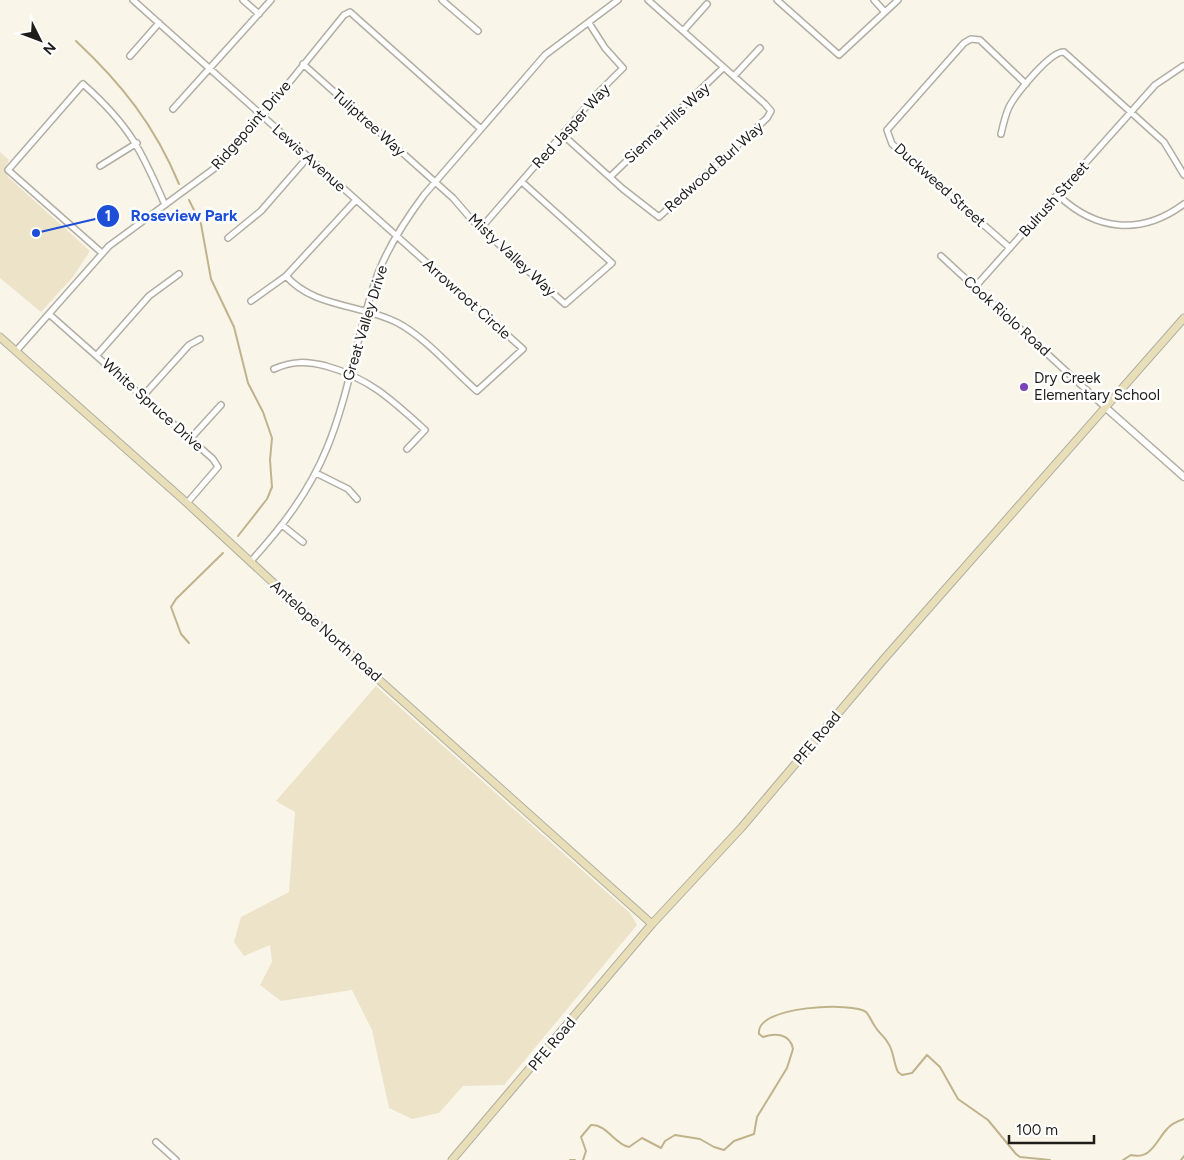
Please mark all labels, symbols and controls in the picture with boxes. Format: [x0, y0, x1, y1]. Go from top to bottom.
north arrow [15, 15, 65, 65]
text: N [39, 39, 59, 58]
street label: Ridgepoint Drive [207, 77, 295, 173]
street label: Sienna Hills Way [621, 79, 714, 167]
street label: Red Jasper Way [528, 80, 614, 172]
street label: Tuliptree Way [329, 86, 409, 160]
street label: Redwood Burl Way [661, 118, 767, 216]
street label: Lewis Avenue [269, 120, 349, 196]
street label: Duckweed Street [891, 139, 990, 231]
street label: Bulrush Street [1015, 157, 1093, 240]
callout: Roseview Park [96, 200, 248, 231]
text: Roseview Park [130, 206, 238, 225]
text: 1 [105, 207, 111, 225]
street label: Misty Valley Way [464, 210, 560, 300]
street label: Arrowroot Circle [420, 255, 514, 343]
street label: Great Valley Drive [339, 263, 391, 383]
street label: Cook Riolo Road [960, 272, 1054, 360]
street label: White Spruce Drive [99, 355, 207, 455]
place label: Dry Creek Elementary School [1034, 369, 1160, 404]
marker: Dry Creek Elementary School [1018, 381, 1030, 393]
street label: Antelope North Road [267, 577, 385, 685]
street label: PFE Road [790, 708, 844, 768]
street label: PFE Road [525, 1014, 579, 1074]
scale bar [1009, 1112, 1094, 1144]
text: 100 m [1016, 1121, 1058, 1139]

